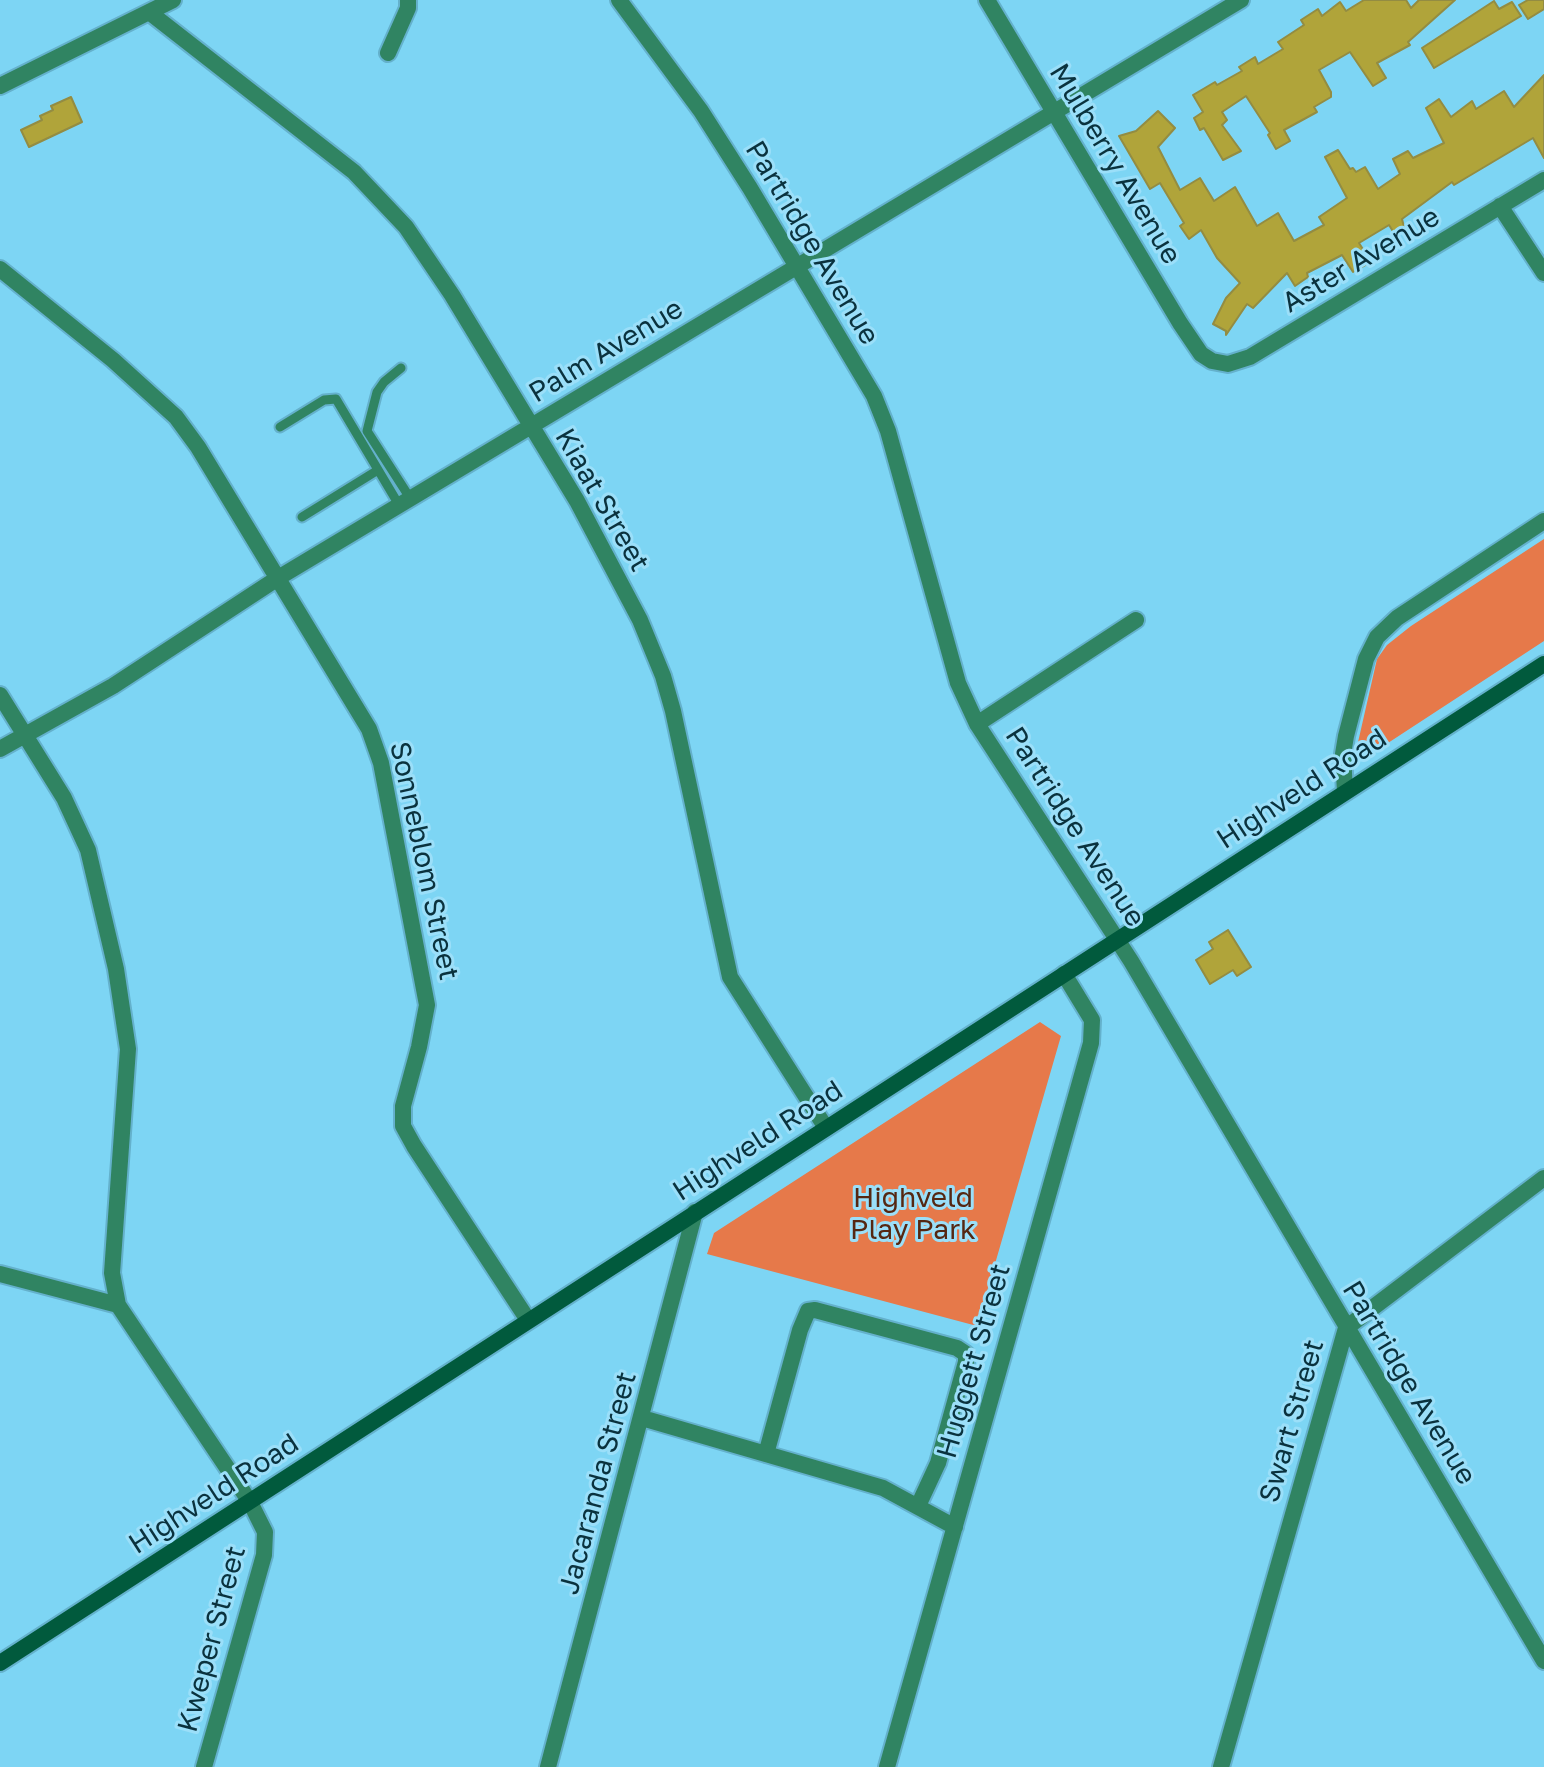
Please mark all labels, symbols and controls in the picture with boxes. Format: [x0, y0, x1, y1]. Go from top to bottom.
street label: Mulberry Avenue [1042, 58, 1188, 270]
street label: Partridge Avenue [738, 135, 886, 351]
street label: Aster Avenue [1276, 200, 1446, 320]
street label: Palm Avenue [523, 292, 689, 410]
street label: Kiaat Street [548, 423, 656, 577]
street label: Partridge Avenue [998, 721, 1152, 933]
street label: Highveld Road [1211, 722, 1393, 856]
street label: Sonneblom Street [382, 739, 466, 983]
street label: Highveld Road [667, 1074, 849, 1208]
park label: Highveld Play Park [850, 1181, 976, 1247]
street label: Huggett Street [930, 1260, 1018, 1462]
street label: Partridge Avenue [1335, 1275, 1483, 1491]
street label: Swart Street [1253, 1336, 1331, 1506]
street label: Jacaranda Street [552, 1368, 644, 1598]
street label: Highveld Road [123, 1427, 305, 1561]
street label: Kweper Street [171, 1542, 253, 1736]

